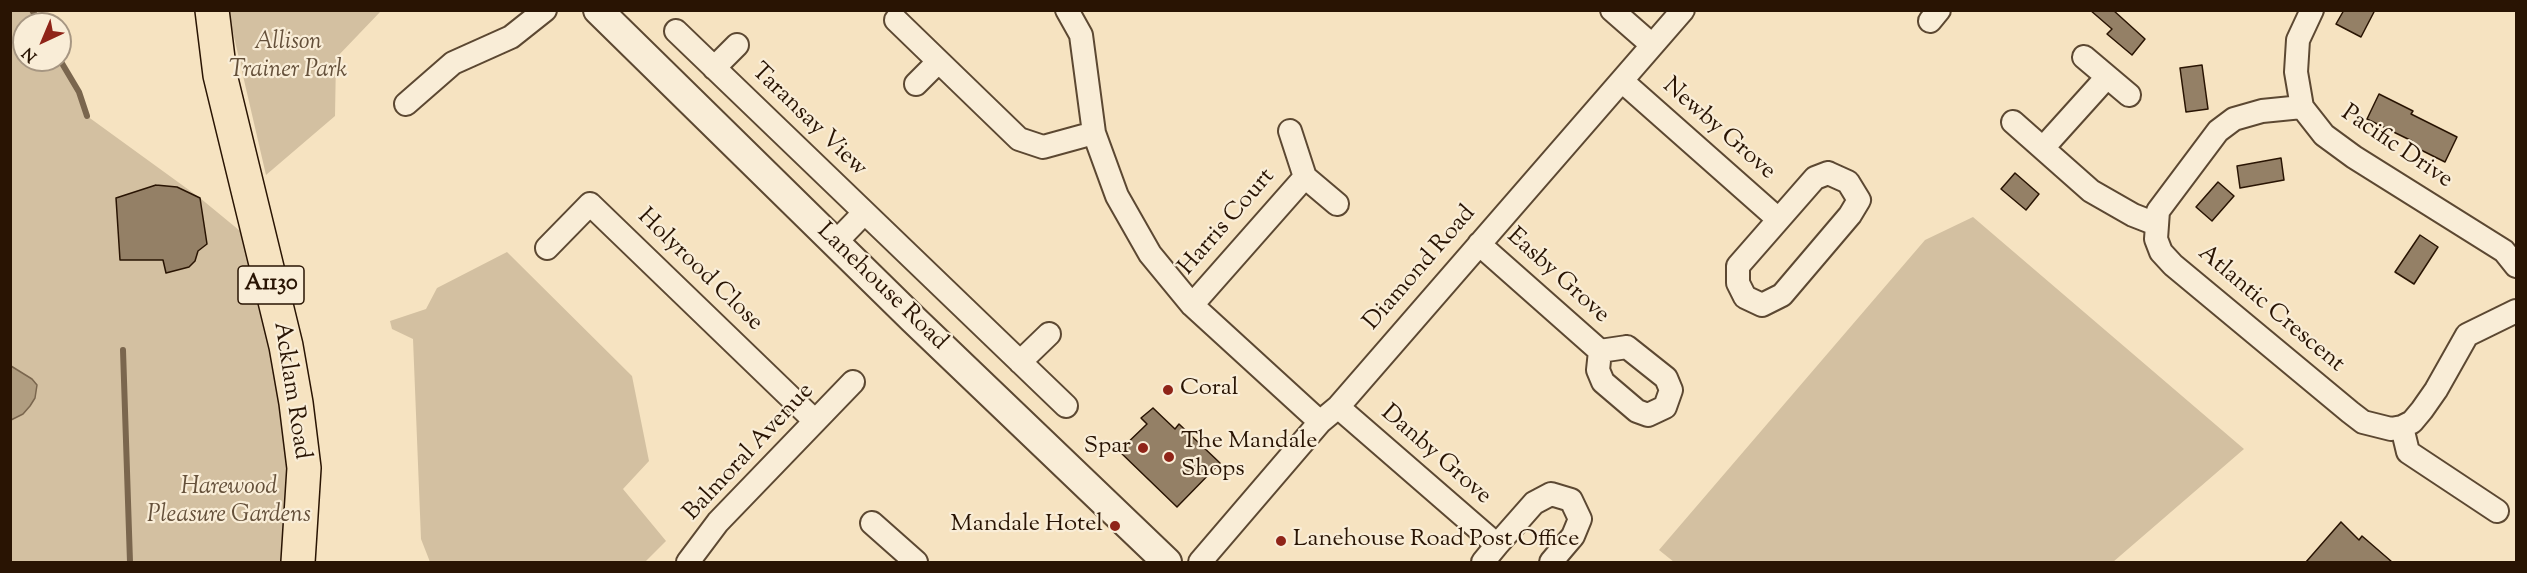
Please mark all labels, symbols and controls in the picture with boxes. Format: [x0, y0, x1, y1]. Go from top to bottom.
north arrow [12, 12, 72, 72]
park label: Allison Trainer Park [229, 30, 347, 86]
text: N [18, 41, 43, 67]
street label: Taransay View [744, 58, 872, 184]
street label: Newby Grove [1655, 73, 1781, 187]
street label: Pacific Drive [2335, 100, 2457, 196]
street label: Harris Court [1174, 164, 1282, 282]
street label: Diamond Road [1359, 201, 1483, 337]
street label: Holyrood Close [630, 204, 768, 338]
street label: Lanehouse Road [809, 218, 953, 358]
street label: Easby Grove [1500, 223, 1614, 331]
street label: Atlantic Crescent [2191, 240, 2349, 380]
road number: A1130 [238, 266, 304, 304]
street label: Acklam Road [265, 320, 315, 462]
place label: Coral [1180, 376, 1239, 404]
street label: Balmoral Avenue [679, 378, 821, 528]
marker: Coral [1161, 383, 1175, 397]
street label: Danby Grove [1374, 400, 1496, 512]
place label: The Mandale Shops [1181, 429, 1317, 485]
place label: Spar [1084, 434, 1131, 462]
marker: Spar [1136, 441, 1150, 455]
marker: The Mandale Shops [1162, 450, 1176, 464]
park label: Harewood Pleasure Gardens [147, 475, 311, 531]
place label: Mandale Hotel [951, 512, 1103, 540]
marker: Mandale Hotel [1108, 519, 1122, 533]
place label: Lanehouse Road Post Office [1293, 527, 1579, 555]
marker: Lanehouse Road Post Office [1274, 534, 1288, 548]

